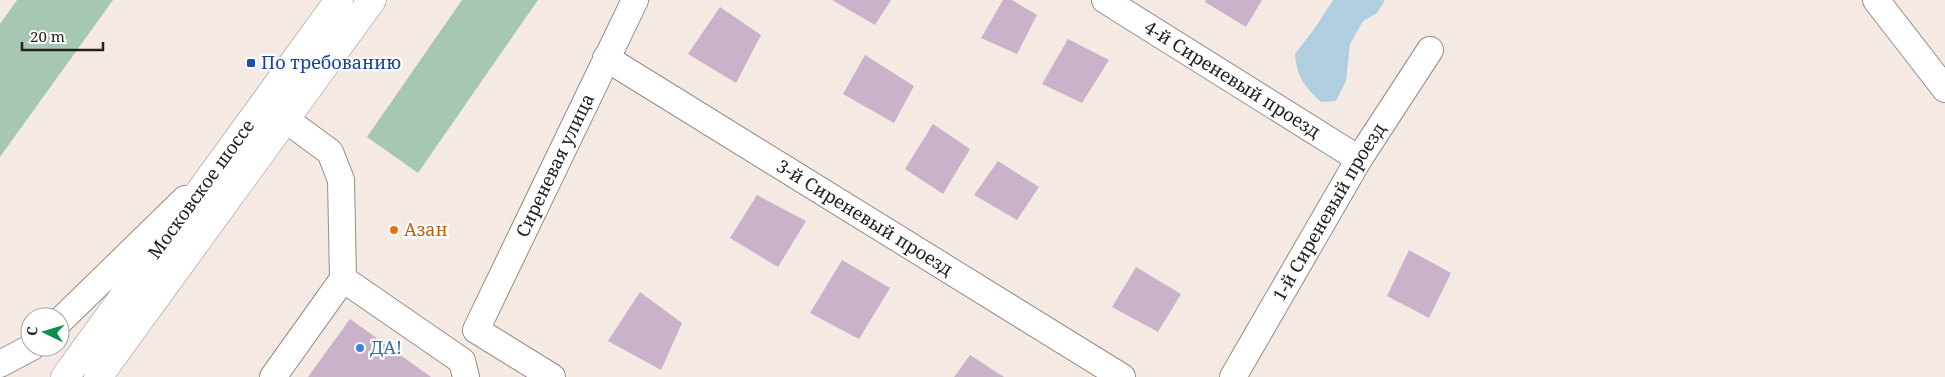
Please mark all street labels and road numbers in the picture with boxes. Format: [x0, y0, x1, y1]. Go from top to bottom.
street label: 4-й Сиреневый проезд [1140, 15, 1325, 143]
street label: Сиреневая улица [510, 89, 599, 241]
street label: Московское шоссе [142, 114, 259, 263]
street label: 1-й Сиреневый проезд [1266, 118, 1390, 305]
street label: 3-й Сиреневый проезд [772, 153, 958, 281]

